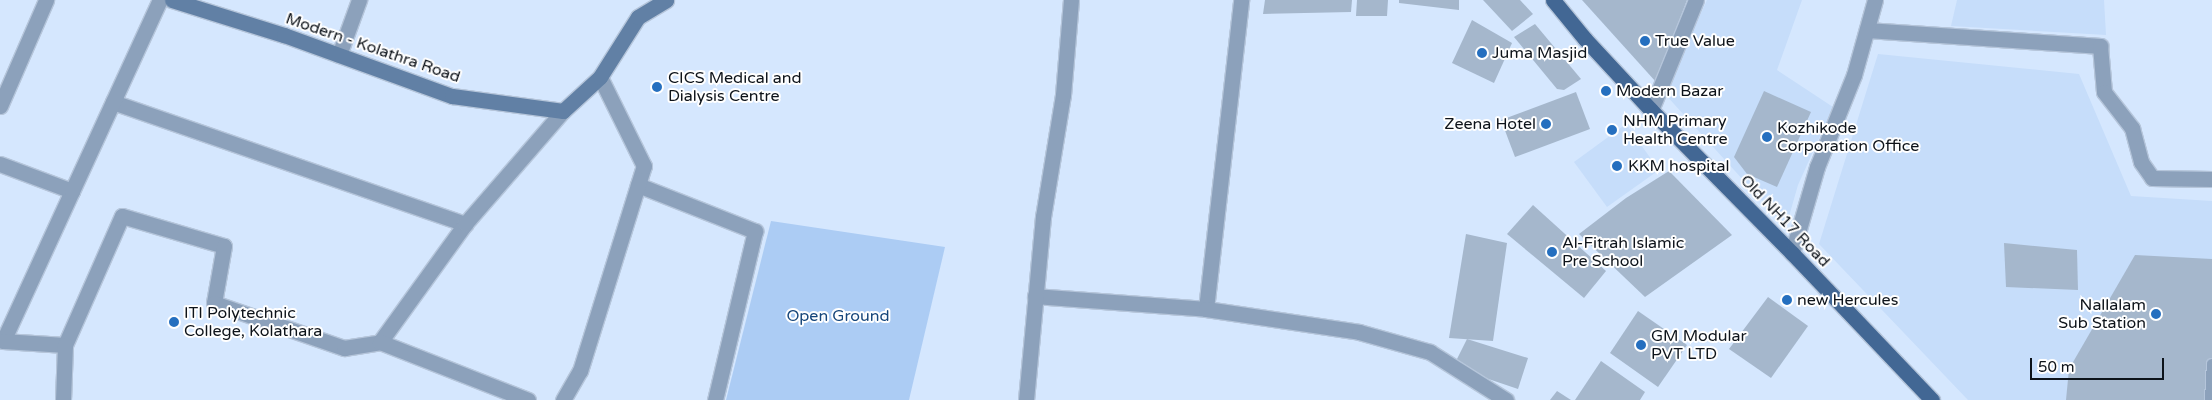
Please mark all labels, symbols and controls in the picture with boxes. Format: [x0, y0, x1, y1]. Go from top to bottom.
street label: Modern - Kolathra Road [283, 9, 463, 87]
place label: True Value [1655, 31, 1735, 51]
marker: True Value [1639, 35, 1651, 47]
place label: Juma Masjid [1492, 43, 1587, 63]
marker: Juma Masjid [1476, 47, 1488, 59]
place label: CICS Medical and Dialysis Centre [668, 68, 802, 106]
marker: CICS Medical and Dialysis Centre [650, 80, 664, 94]
place label: Modern Bazar [1616, 81, 1723, 101]
marker: Modern Bazar [1600, 85, 1612, 97]
place label: NHM Primary Health Centre [1623, 111, 1727, 149]
place label: Zeena Hotel [1444, 114, 1536, 134]
marker: Zeena Hotel [1540, 118, 1552, 130]
place label: Kozhikode Corporation Office [1777, 118, 1919, 156]
marker: NHM Primary Health Centre [1605, 123, 1619, 137]
marker: Kozhikode Corporation Office [1761, 131, 1773, 143]
place label: KKM hospital [1628, 156, 1729, 176]
marker: KKM hospital [1610, 159, 1624, 173]
street label: Old NH17 Road [1736, 171, 1834, 271]
place label: Al-Fitrah Islamic Pre School [1562, 233, 1684, 271]
marker: Al-Fitrah Islamic Pre School [1546, 246, 1558, 258]
place label: new Hercules [1797, 290, 1898, 310]
marker: new Hercules [1781, 294, 1793, 306]
place label: Nallalam Sub Station [2058, 295, 2146, 333]
place label: ITI Polytechnic College, Kolathara [184, 303, 322, 341]
park label: Open Ground [786, 306, 890, 326]
marker: Nallalam Sub Station [2150, 308, 2162, 320]
marker: ITI Polytechnic College, Kolathara [168, 316, 180, 328]
place label: GM Modular PVT LTD [1651, 326, 1747, 364]
marker: GM Modular PVT LTD [1635, 339, 1647, 351]
scale bar [2032, 348, 2166, 380]
text: 50 m [2038, 358, 2075, 376]

